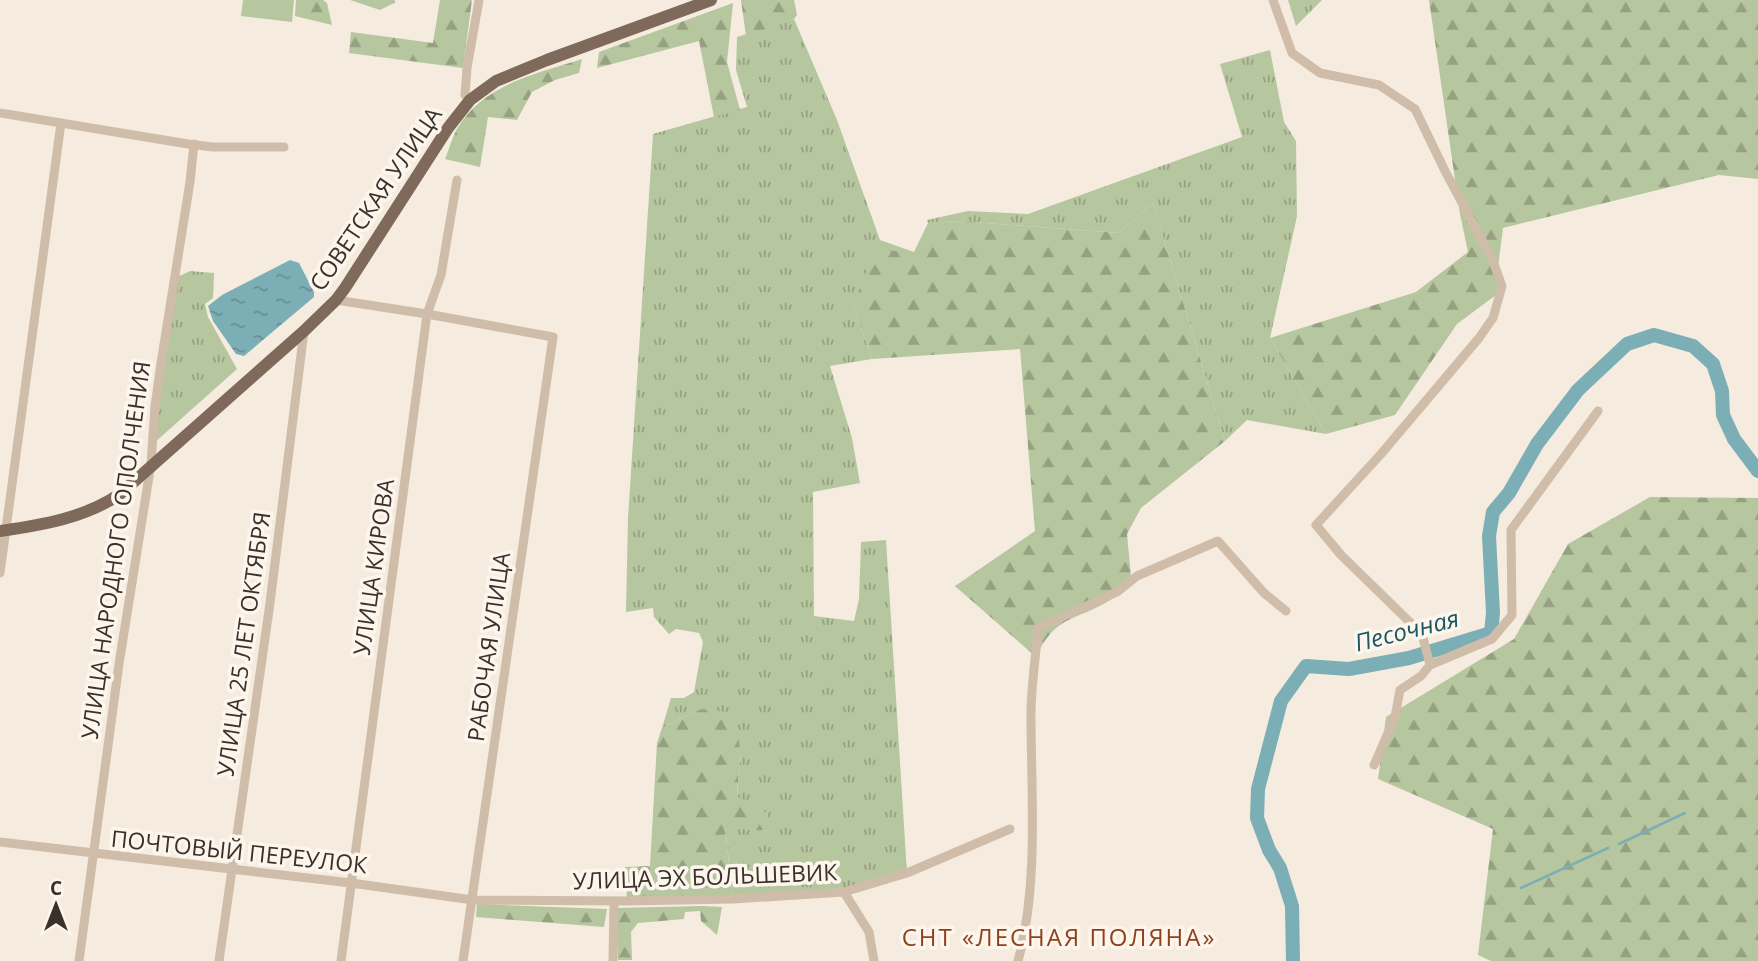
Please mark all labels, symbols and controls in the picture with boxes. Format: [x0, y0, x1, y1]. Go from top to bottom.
street label: СОВЕТСКАЯ УЛИЦА [302, 100, 449, 297]
street label: УЛИЦА НАРОДНОГО ОПОЛЧЕНИЯ [73, 359, 157, 741]
street label: УЛИЦА КИРОВА [345, 476, 401, 657]
street label: УЛИЦА 25 ЛЕТ ОКТЯБРЯ [209, 510, 277, 778]
street label: РАБОЧАЯ УЛИЦА [459, 550, 517, 744]
water label: Песочная [1351, 601, 1462, 658]
street label: ПОЧТОВЫЙ ПЕРЕУЛОК [109, 822, 370, 880]
street label: УЛИЦА ЭХ БОЛЬШЕВИК [572, 855, 839, 897]
north arrow [21, 870, 91, 940]
text: С [50, 875, 62, 901]
district label: СНТ «ЛЕСНАЯ ПОЛЯНА» [902, 920, 1216, 953]

